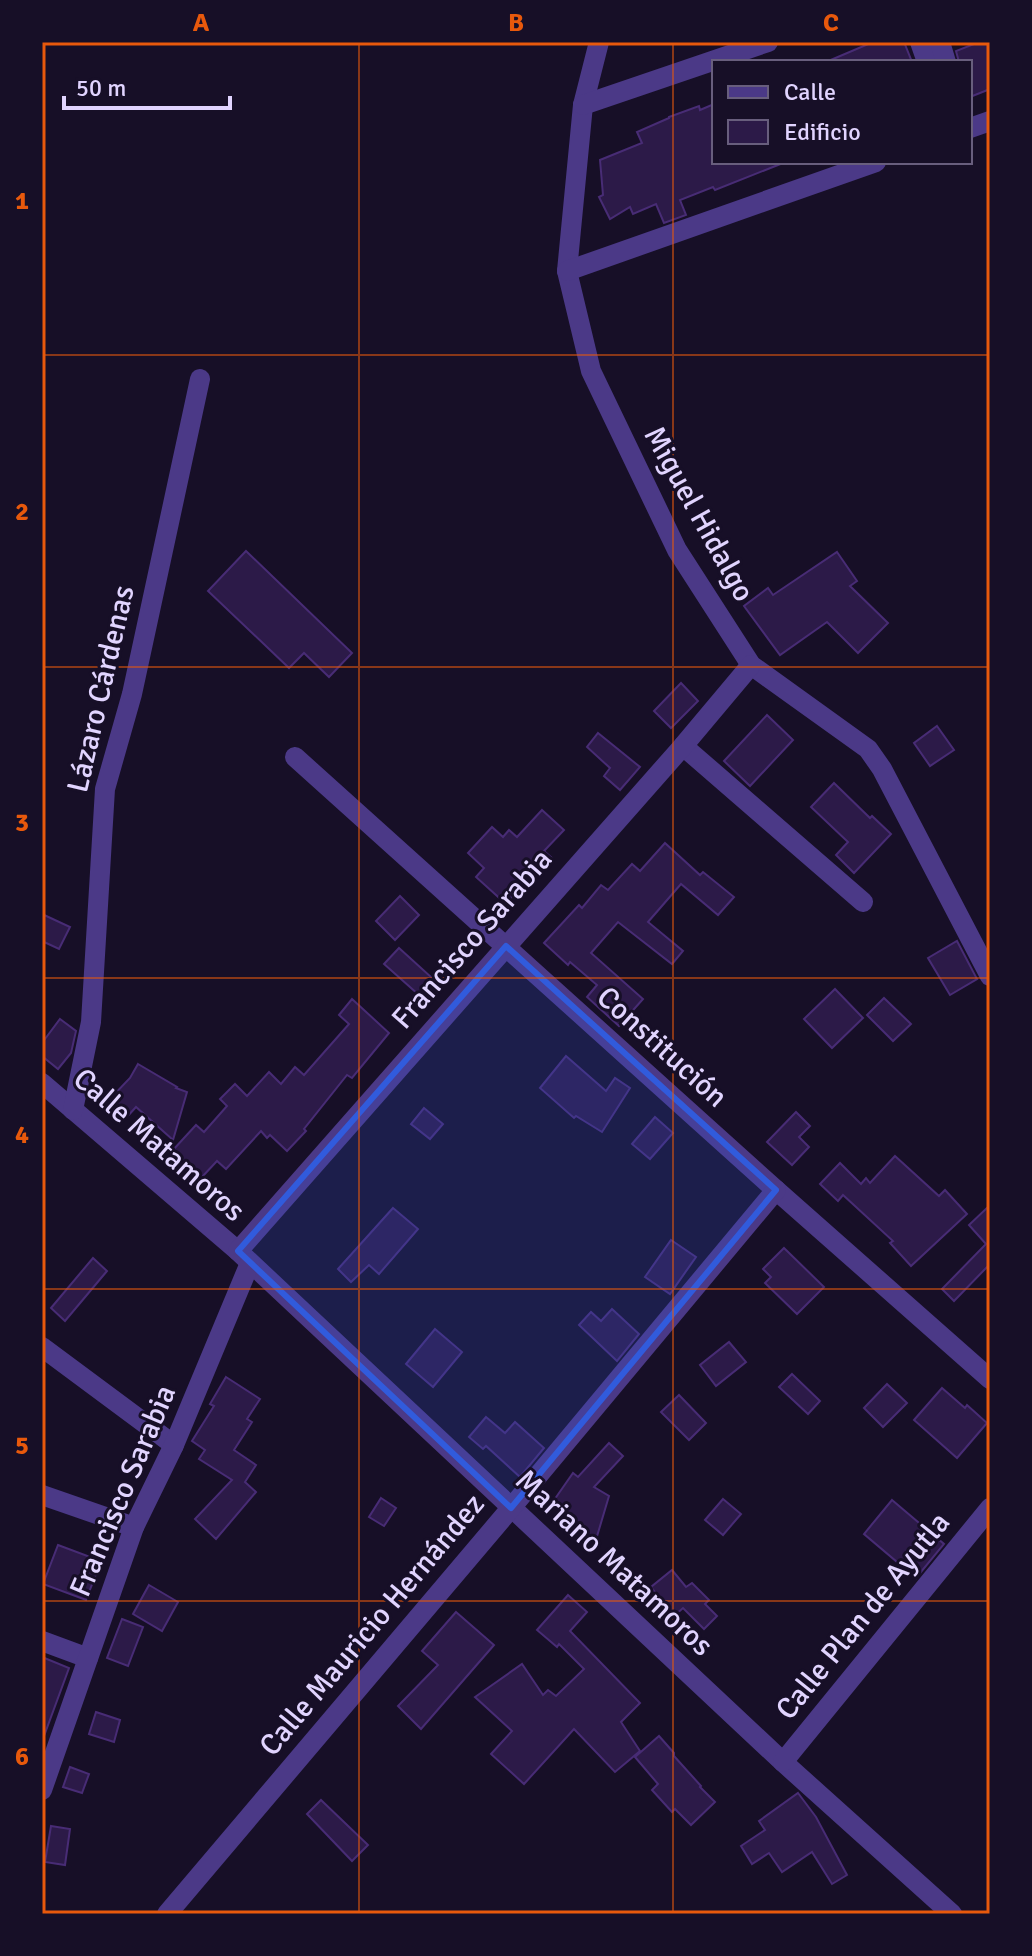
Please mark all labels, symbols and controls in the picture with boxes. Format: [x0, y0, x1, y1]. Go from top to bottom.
text: A [193, 7, 210, 39]
text: B [508, 7, 524, 39]
text: C [823, 7, 839, 39]
scale bar [64, 60, 230, 110]
legend [712, 60, 972, 164]
text: 50 m [76, 73, 126, 103]
text: Calle [784, 77, 836, 107]
text: Edificio [784, 117, 861, 147]
text: 1 [15, 185, 29, 217]
street label: Miguel Hidalgo [636, 420, 762, 608]
text: 2 [15, 496, 29, 528]
street label: Lázaro Cárdenas [59, 582, 143, 796]
text: 3 [15, 807, 29, 839]
street label: Francisco Sarabia [384, 841, 560, 1037]
street label: Constitución [589, 979, 735, 1115]
street label: Calle Matamoros [66, 1060, 252, 1230]
text: 4 [15, 1119, 29, 1151]
street label: Francisco Sarabia [62, 1380, 184, 1602]
text: 5 [15, 1430, 29, 1462]
street label: Mariano Matamoros [508, 1462, 720, 1664]
street label: Calle Mauricio Hernández [252, 1486, 492, 1764]
street label: Calle Plan de Ayutla [768, 1505, 958, 1727]
text: 6 [15, 1741, 29, 1773]

